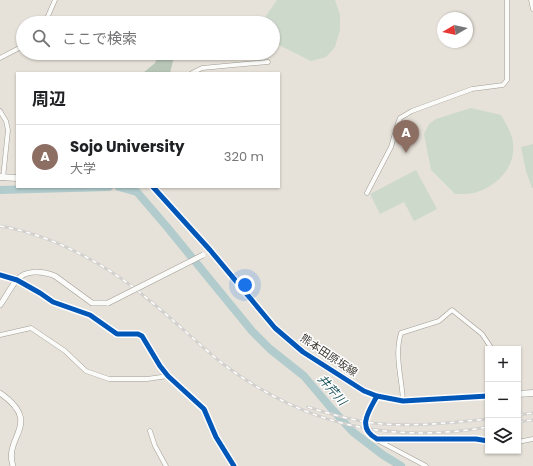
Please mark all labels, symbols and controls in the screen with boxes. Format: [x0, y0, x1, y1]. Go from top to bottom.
north arrow [437, 12, 473, 48]
search box [16, 16, 280, 60]
icon: search [30, 27, 52, 49]
text: ここで検索 [62, 28, 137, 49]
text: 周辺 [32, 87, 66, 111]
pin: A [393, 120, 419, 153]
text: Sojo University [70, 136, 184, 157]
text: A [40, 147, 50, 166]
text: 320 m [224, 147, 264, 166]
text: 大学 [70, 159, 96, 178]
your location [235, 275, 255, 295]
street label: 熊本田原坂線 [297, 330, 361, 380]
map controls [485, 346, 521, 454]
button: + [485, 346, 521, 382]
water label: 井芹川 [314, 371, 352, 410]
button: − [485, 382, 521, 418]
button: layers [485, 418, 521, 454]

